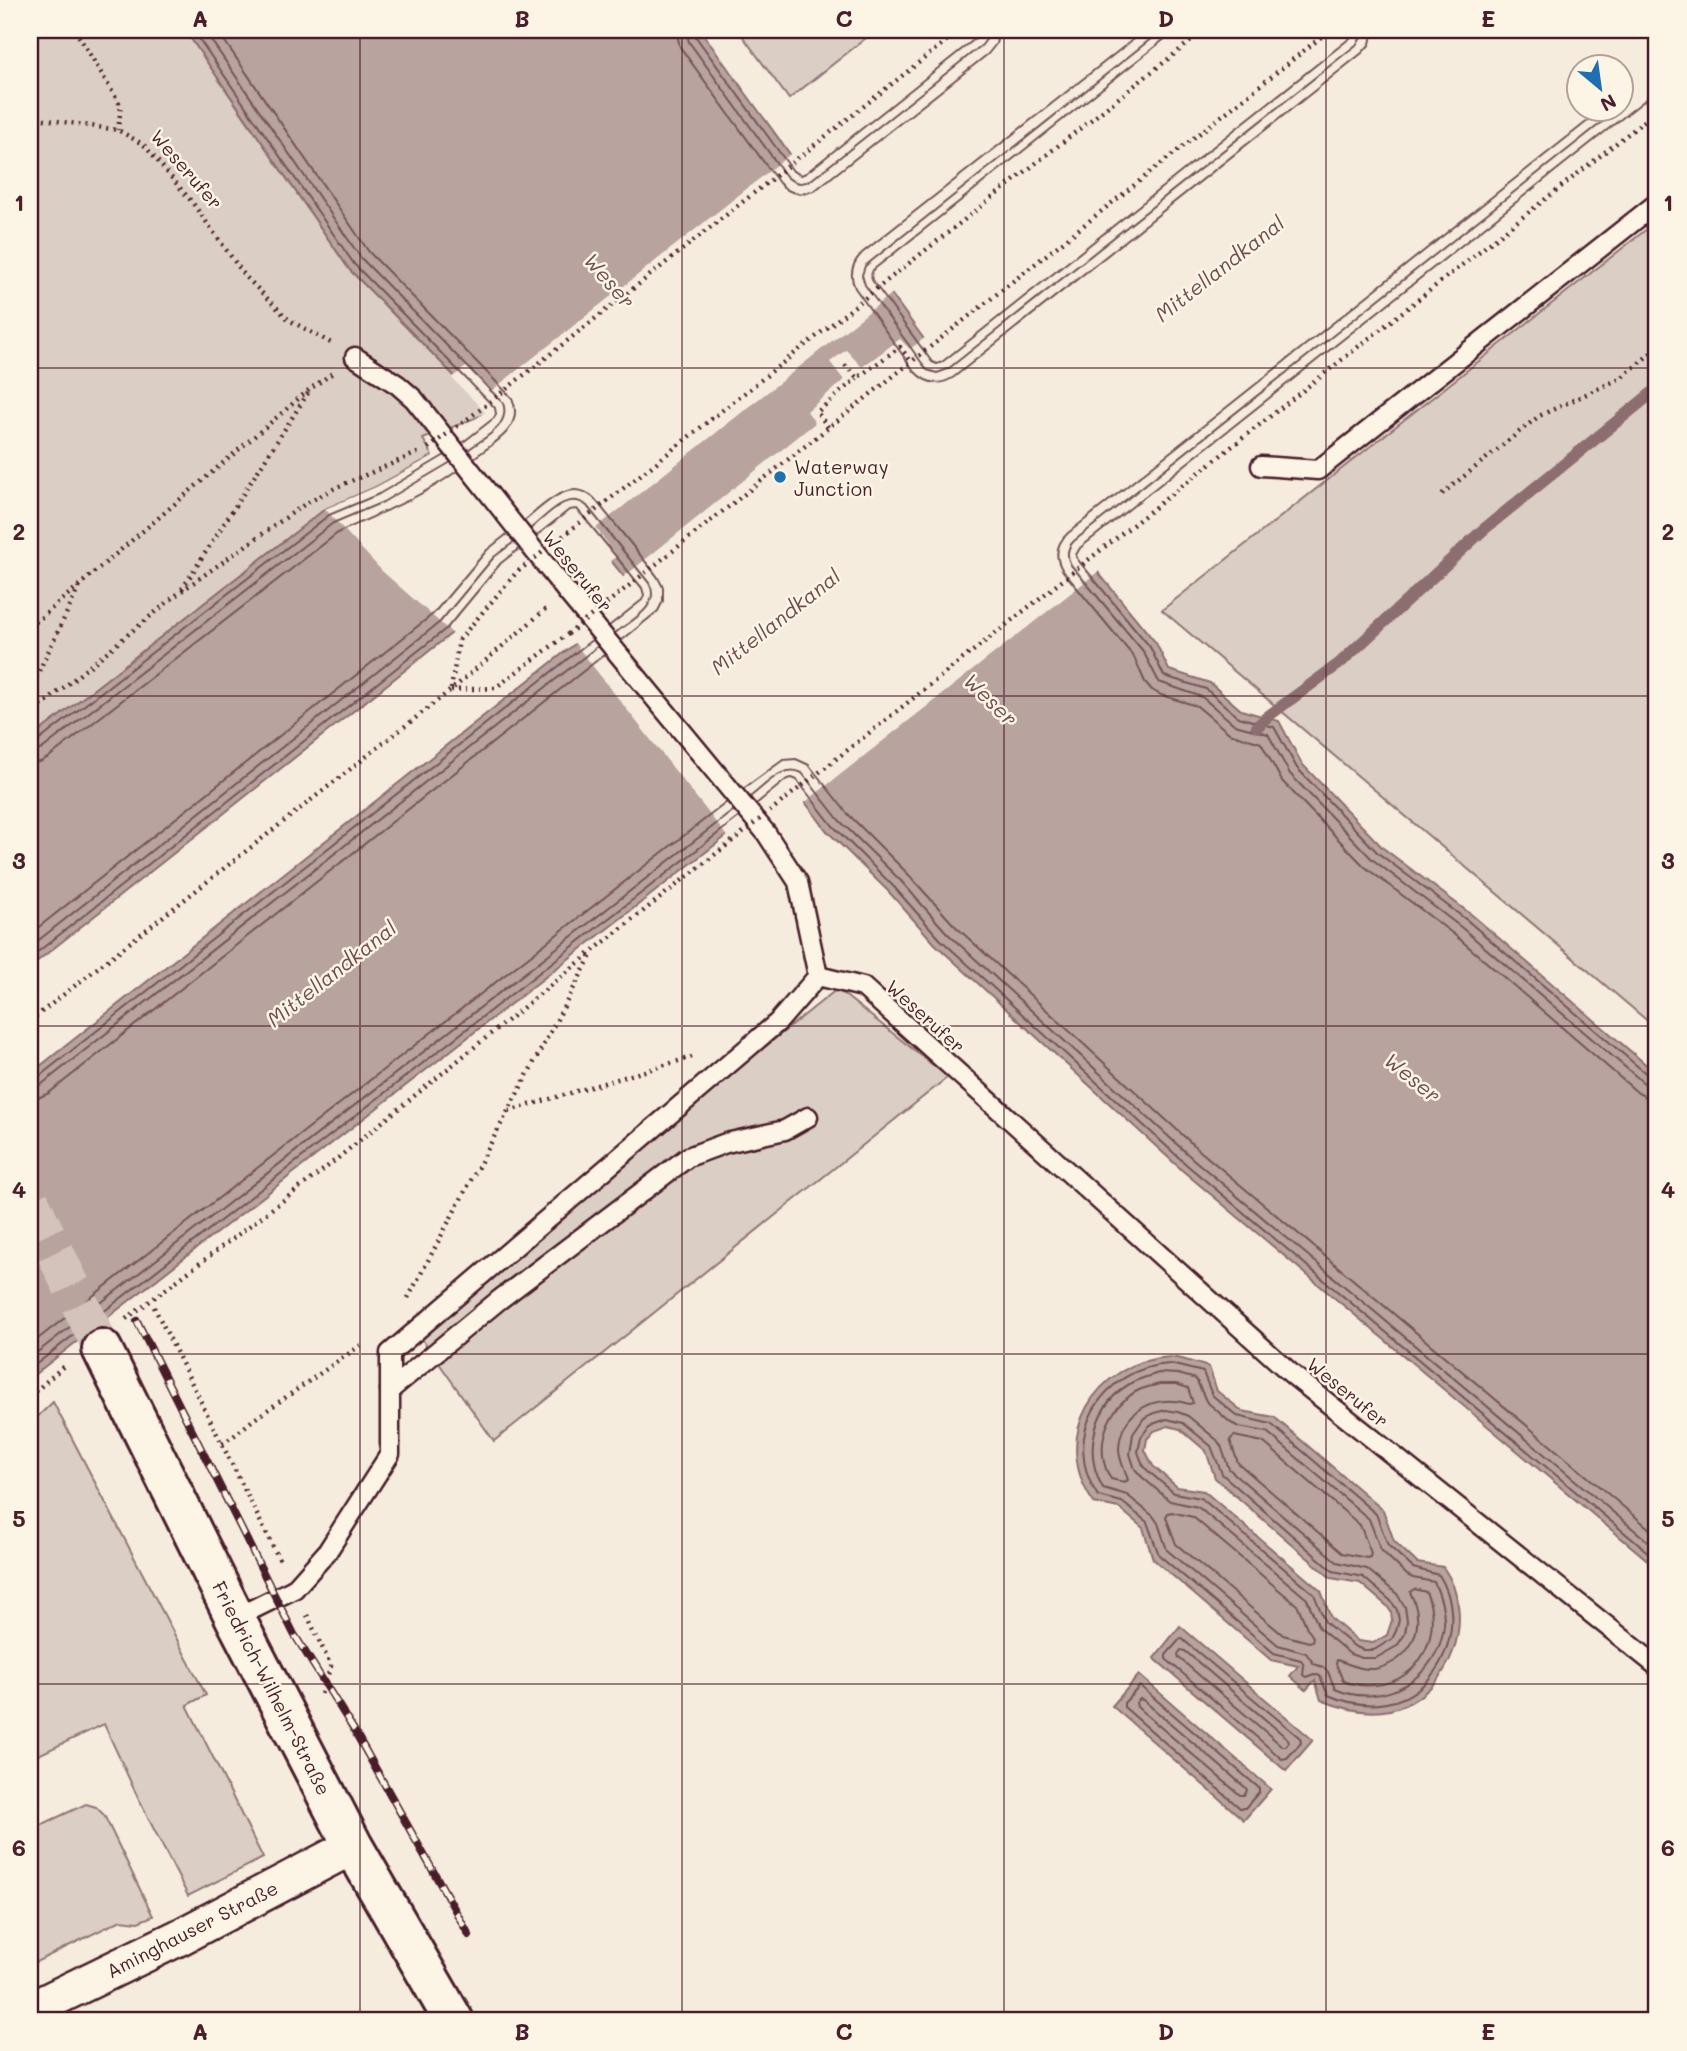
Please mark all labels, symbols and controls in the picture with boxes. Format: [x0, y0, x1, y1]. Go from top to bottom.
text: A [192, 3, 208, 33]
text: B [514, 3, 530, 33]
text: C [835, 3, 853, 33]
text: D [1158, 3, 1174, 33]
text: E [1481, 3, 1495, 33]
north arrow [1564, 52, 1634, 122]
text: N [1596, 89, 1621, 118]
street label: Weserufer [145, 124, 229, 214]
text: 1 [14, 187, 24, 217]
text: 1 [1663, 187, 1673, 217]
water label: Mittellandkanal [1149, 208, 1290, 327]
water label: Weser [578, 247, 642, 313]
place label: Waterway Junction [794, 454, 889, 501]
marker: Waterway Junction [772, 469, 788, 485]
text: 2 [13, 516, 25, 546]
text: 2 [1662, 516, 1674, 546]
street label: Weserufer [537, 525, 619, 617]
water label: Mittellandkanal [705, 561, 846, 680]
water label: Weser [958, 667, 1024, 731]
text: 3 [12, 845, 26, 875]
text: 3 [1661, 845, 1675, 875]
water label: Mittellandkanal [261, 913, 402, 1032]
street label: Weserufer [881, 974, 971, 1058]
water label: Weser [1379, 1046, 1447, 1108]
text: 4 [12, 1174, 26, 1204]
text: 4 [1661, 1174, 1675, 1204]
street label: Weserufer [1302, 1351, 1394, 1433]
text: 5 [12, 1503, 26, 1533]
text: 5 [1661, 1503, 1675, 1533]
street label: Friedrich-Wilhelm-Straße [207, 1577, 337, 1799]
text: 6 [12, 1832, 26, 1862]
text: 6 [1661, 1832, 1675, 1862]
street label: Aminghauser Straße [102, 1875, 282, 1983]
text: A [192, 2016, 208, 2046]
text: B [514, 2016, 530, 2046]
text: C [835, 2016, 853, 2046]
text: D [1158, 2016, 1174, 2046]
text: E [1481, 2016, 1495, 2046]

